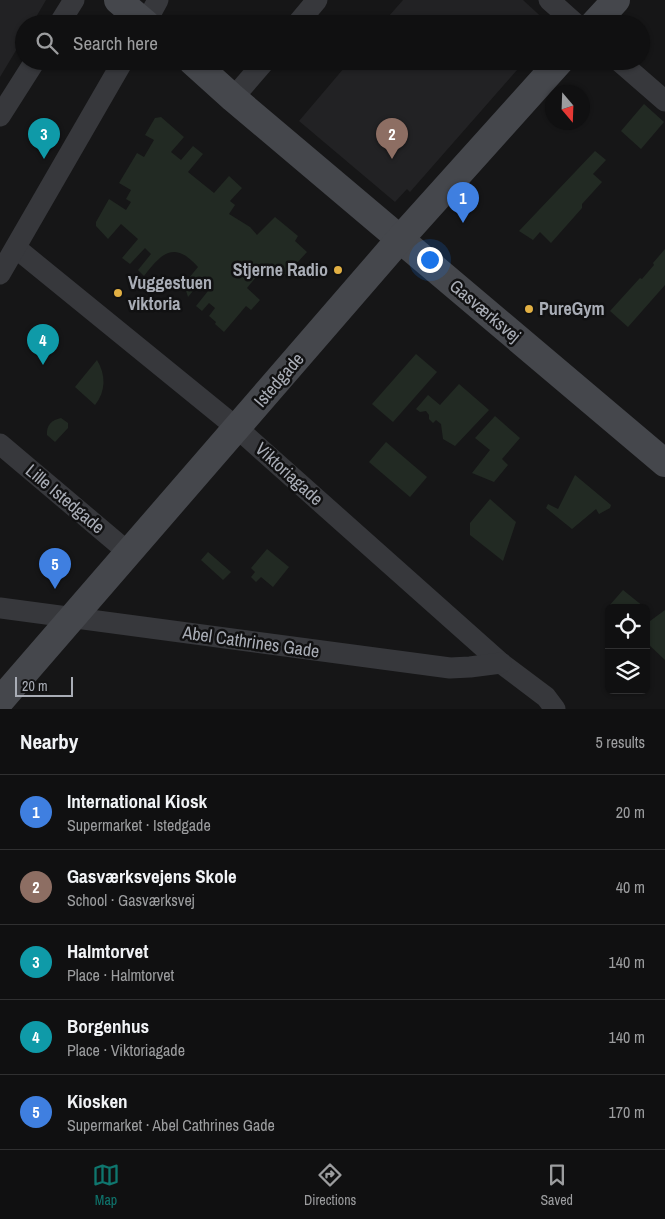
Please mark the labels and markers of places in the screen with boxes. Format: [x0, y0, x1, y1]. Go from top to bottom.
pin: 3 [28, 118, 60, 159]
pin: 2 [376, 118, 408, 159]
pin: 1 [447, 182, 479, 223]
place label: Stjerne Radio [233, 257, 328, 282]
marker: Stjerne Radio [332, 264, 344, 276]
place label: Vuggestuen viktoria [128, 270, 212, 316]
marker: Vuggestuen viktoria [112, 287, 124, 299]
place label: PureGym [539, 296, 605, 321]
marker: PureGym [523, 303, 535, 315]
pin: 4 [27, 324, 59, 365]
pin: 5 [39, 548, 71, 589]

